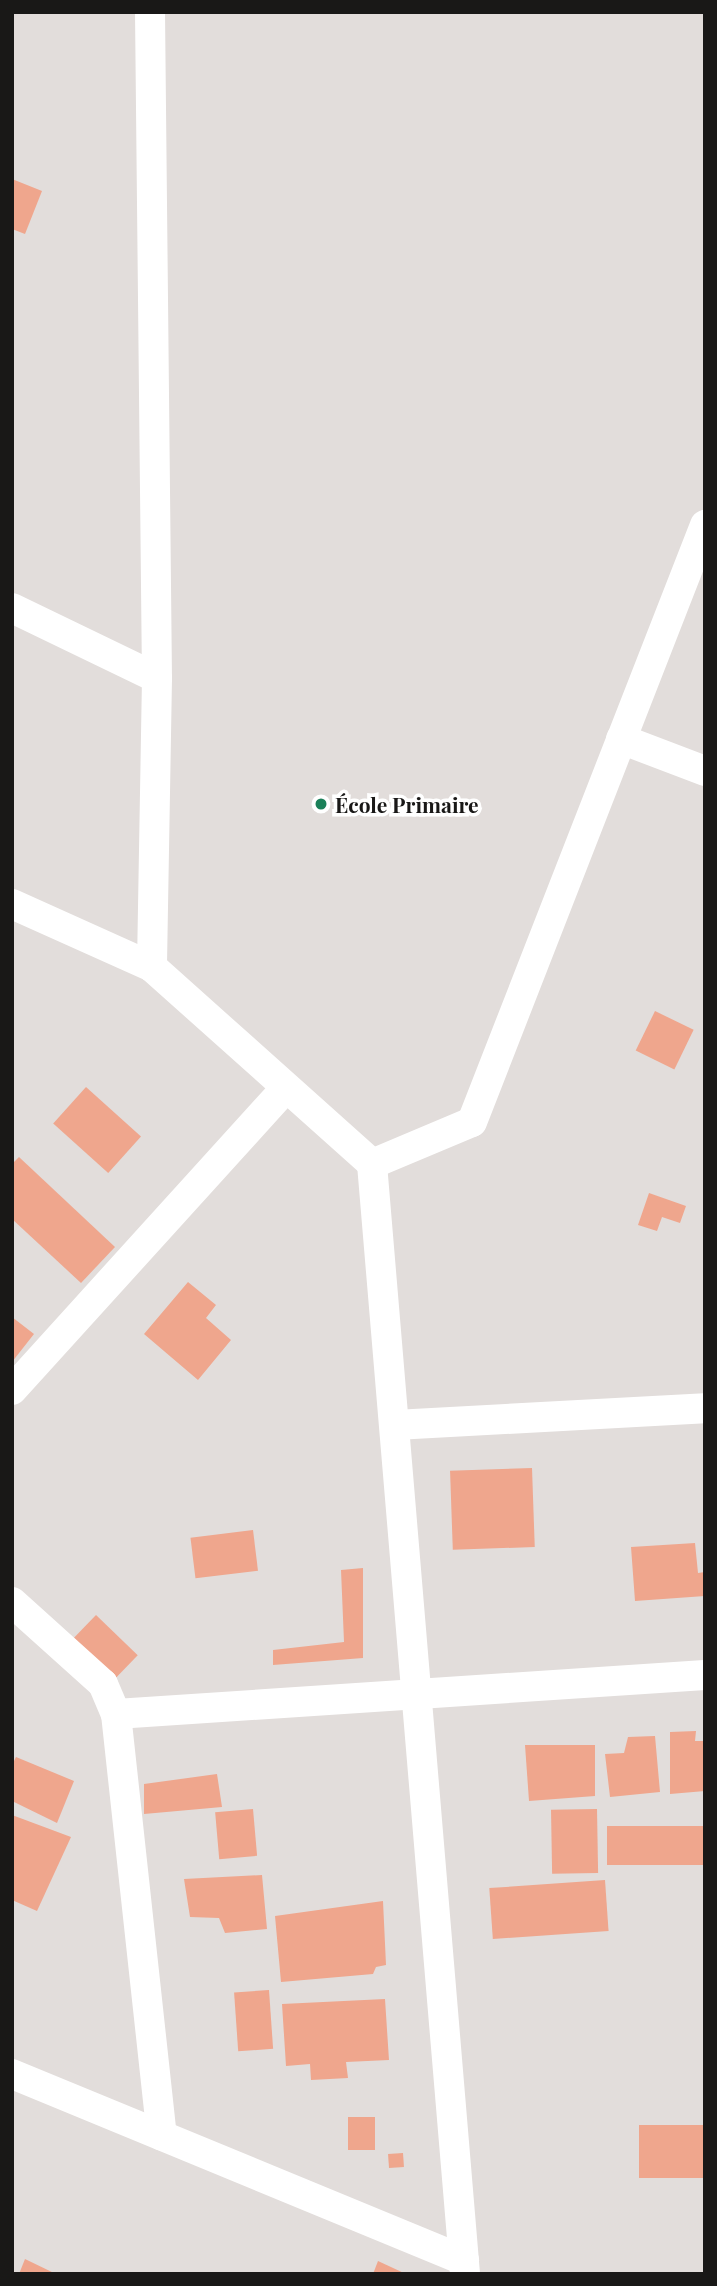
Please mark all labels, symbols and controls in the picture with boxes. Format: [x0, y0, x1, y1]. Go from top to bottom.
place label: École Primaire [335, 791, 479, 817]
marker: École Primaire [313, 796, 329, 812]

